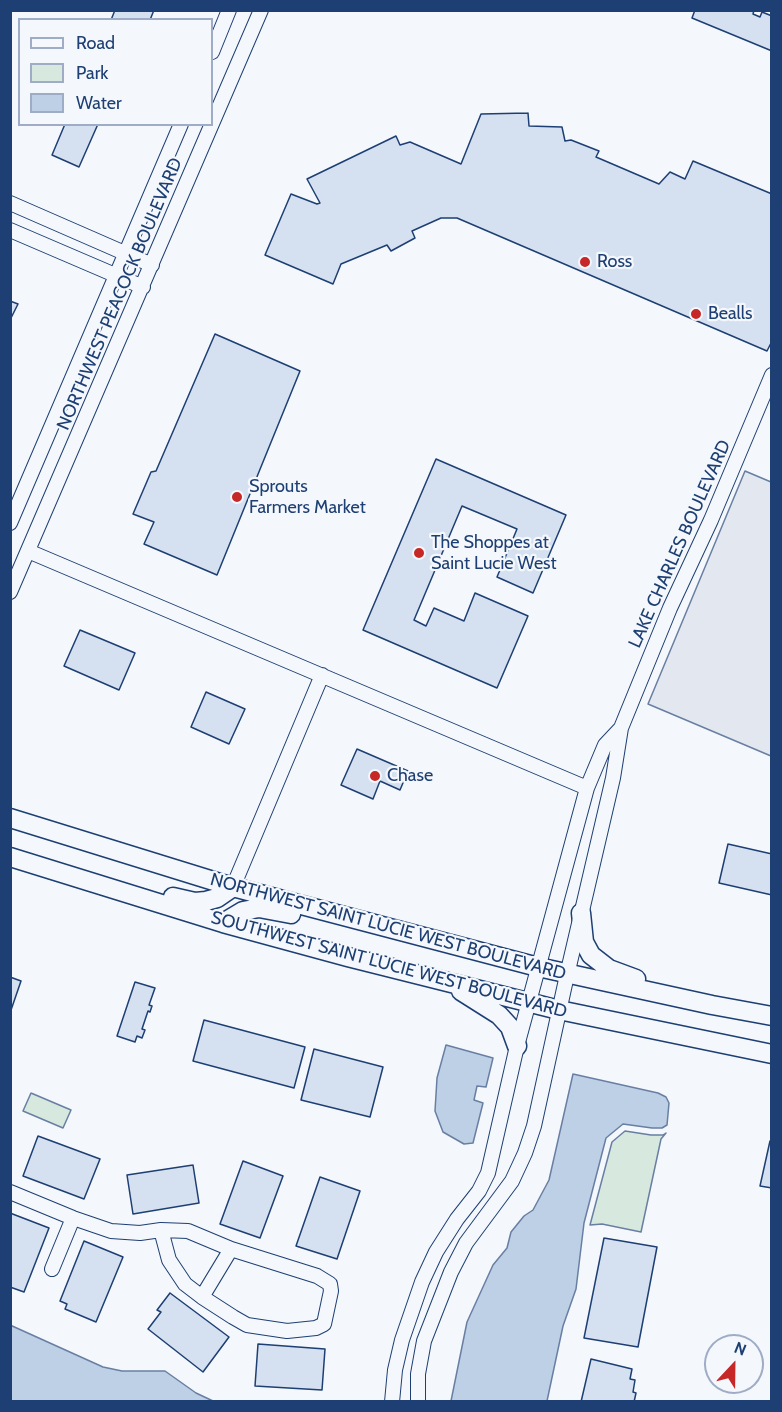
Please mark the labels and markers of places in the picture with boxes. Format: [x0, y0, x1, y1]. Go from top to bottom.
place label: Ross [597, 251, 632, 273]
marker: Ross [578, 255, 592, 269]
place label: Bealls [708, 303, 753, 325]
marker: Bealls [689, 307, 703, 321]
place label: Sprouts Farmers Market [249, 476, 366, 518]
marker: Sprouts Farmers Market [230, 490, 244, 504]
place label: The Shoppes at Saint Lucie West [431, 532, 557, 574]
marker: The Shoppes at Saint Lucie West [412, 546, 426, 560]
place label: Chase [387, 765, 433, 787]
marker: Chase [368, 769, 382, 783]

